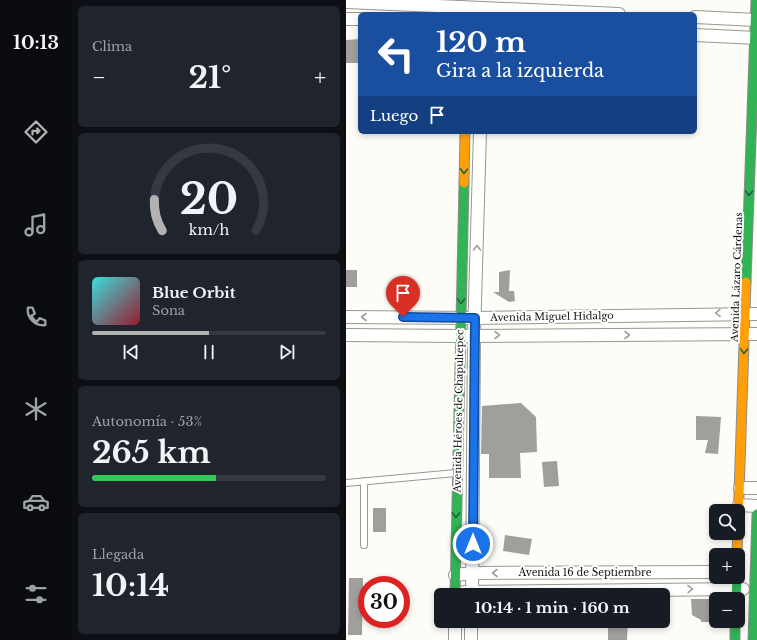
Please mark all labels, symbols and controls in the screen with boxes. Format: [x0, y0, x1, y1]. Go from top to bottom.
text: 120 m [436, 25, 526, 60]
icon: left [370, 28, 422, 80]
text: 10:13 [13, 32, 59, 54]
text: Clima [92, 38, 132, 55]
text: 21° [189, 59, 231, 96]
text: Gira a la izquierda [436, 60, 604, 82]
text: − [92, 64, 106, 91]
text: + [314, 64, 326, 91]
icon: arrive [426, 104, 448, 126]
text: Luego [370, 106, 418, 125]
icon: directions [22, 118, 50, 146]
one-way arrow [460, 168, 468, 174]
text: 20 [180, 174, 238, 225]
one-way arrow [745, 190, 754, 196]
icon: music [22, 211, 50, 239]
street label: Avenida Lázaro Cárdenas [728, 211, 745, 343]
text: km/h [189, 221, 229, 239]
one-way arrow [473, 245, 481, 251]
pin [386, 276, 420, 317]
icon: arrive [392, 282, 414, 304]
text: Blue Orbit [152, 283, 235, 302]
one-way arrow [457, 298, 465, 304]
text: Sona [152, 302, 185, 319]
icon: phone [22, 303, 50, 331]
street label: Avenida Miguel Hidalgo [489, 309, 614, 324]
one-way arrow [715, 309, 721, 317]
one-way arrow [361, 313, 367, 321]
street label: Avenida Héroes de Chapultepec [451, 329, 466, 494]
one-way arrow [494, 331, 500, 339]
one-way arrow [624, 331, 630, 339]
icon: previous [120, 341, 142, 363]
icon: pause [198, 341, 220, 363]
icon: next [276, 341, 298, 363]
one-way arrow [740, 348, 748, 354]
icon: climate [22, 395, 50, 423]
text: Autonomía · 53% [92, 413, 202, 430]
text: 265 km [92, 434, 211, 471]
icon: car [22, 488, 50, 516]
map controls [709, 504, 745, 628]
button: search [709, 504, 745, 540]
one-way arrow [451, 512, 460, 518]
position arrow [452, 523, 494, 565]
text: Llegada [92, 546, 144, 563]
button: + [709, 548, 745, 584]
street label: Avenida 16 de Septiembre [518, 566, 652, 579]
text: 10:14 [92, 567, 169, 604]
one-way arrow [492, 569, 498, 577]
speed limit sign: 30 [358, 576, 410, 628]
icon: filters [22, 580, 50, 608]
one-way arrow [687, 585, 693, 593]
button: − [709, 592, 745, 628]
text: 10:14 · 1 min · 160 m [474, 598, 630, 617]

